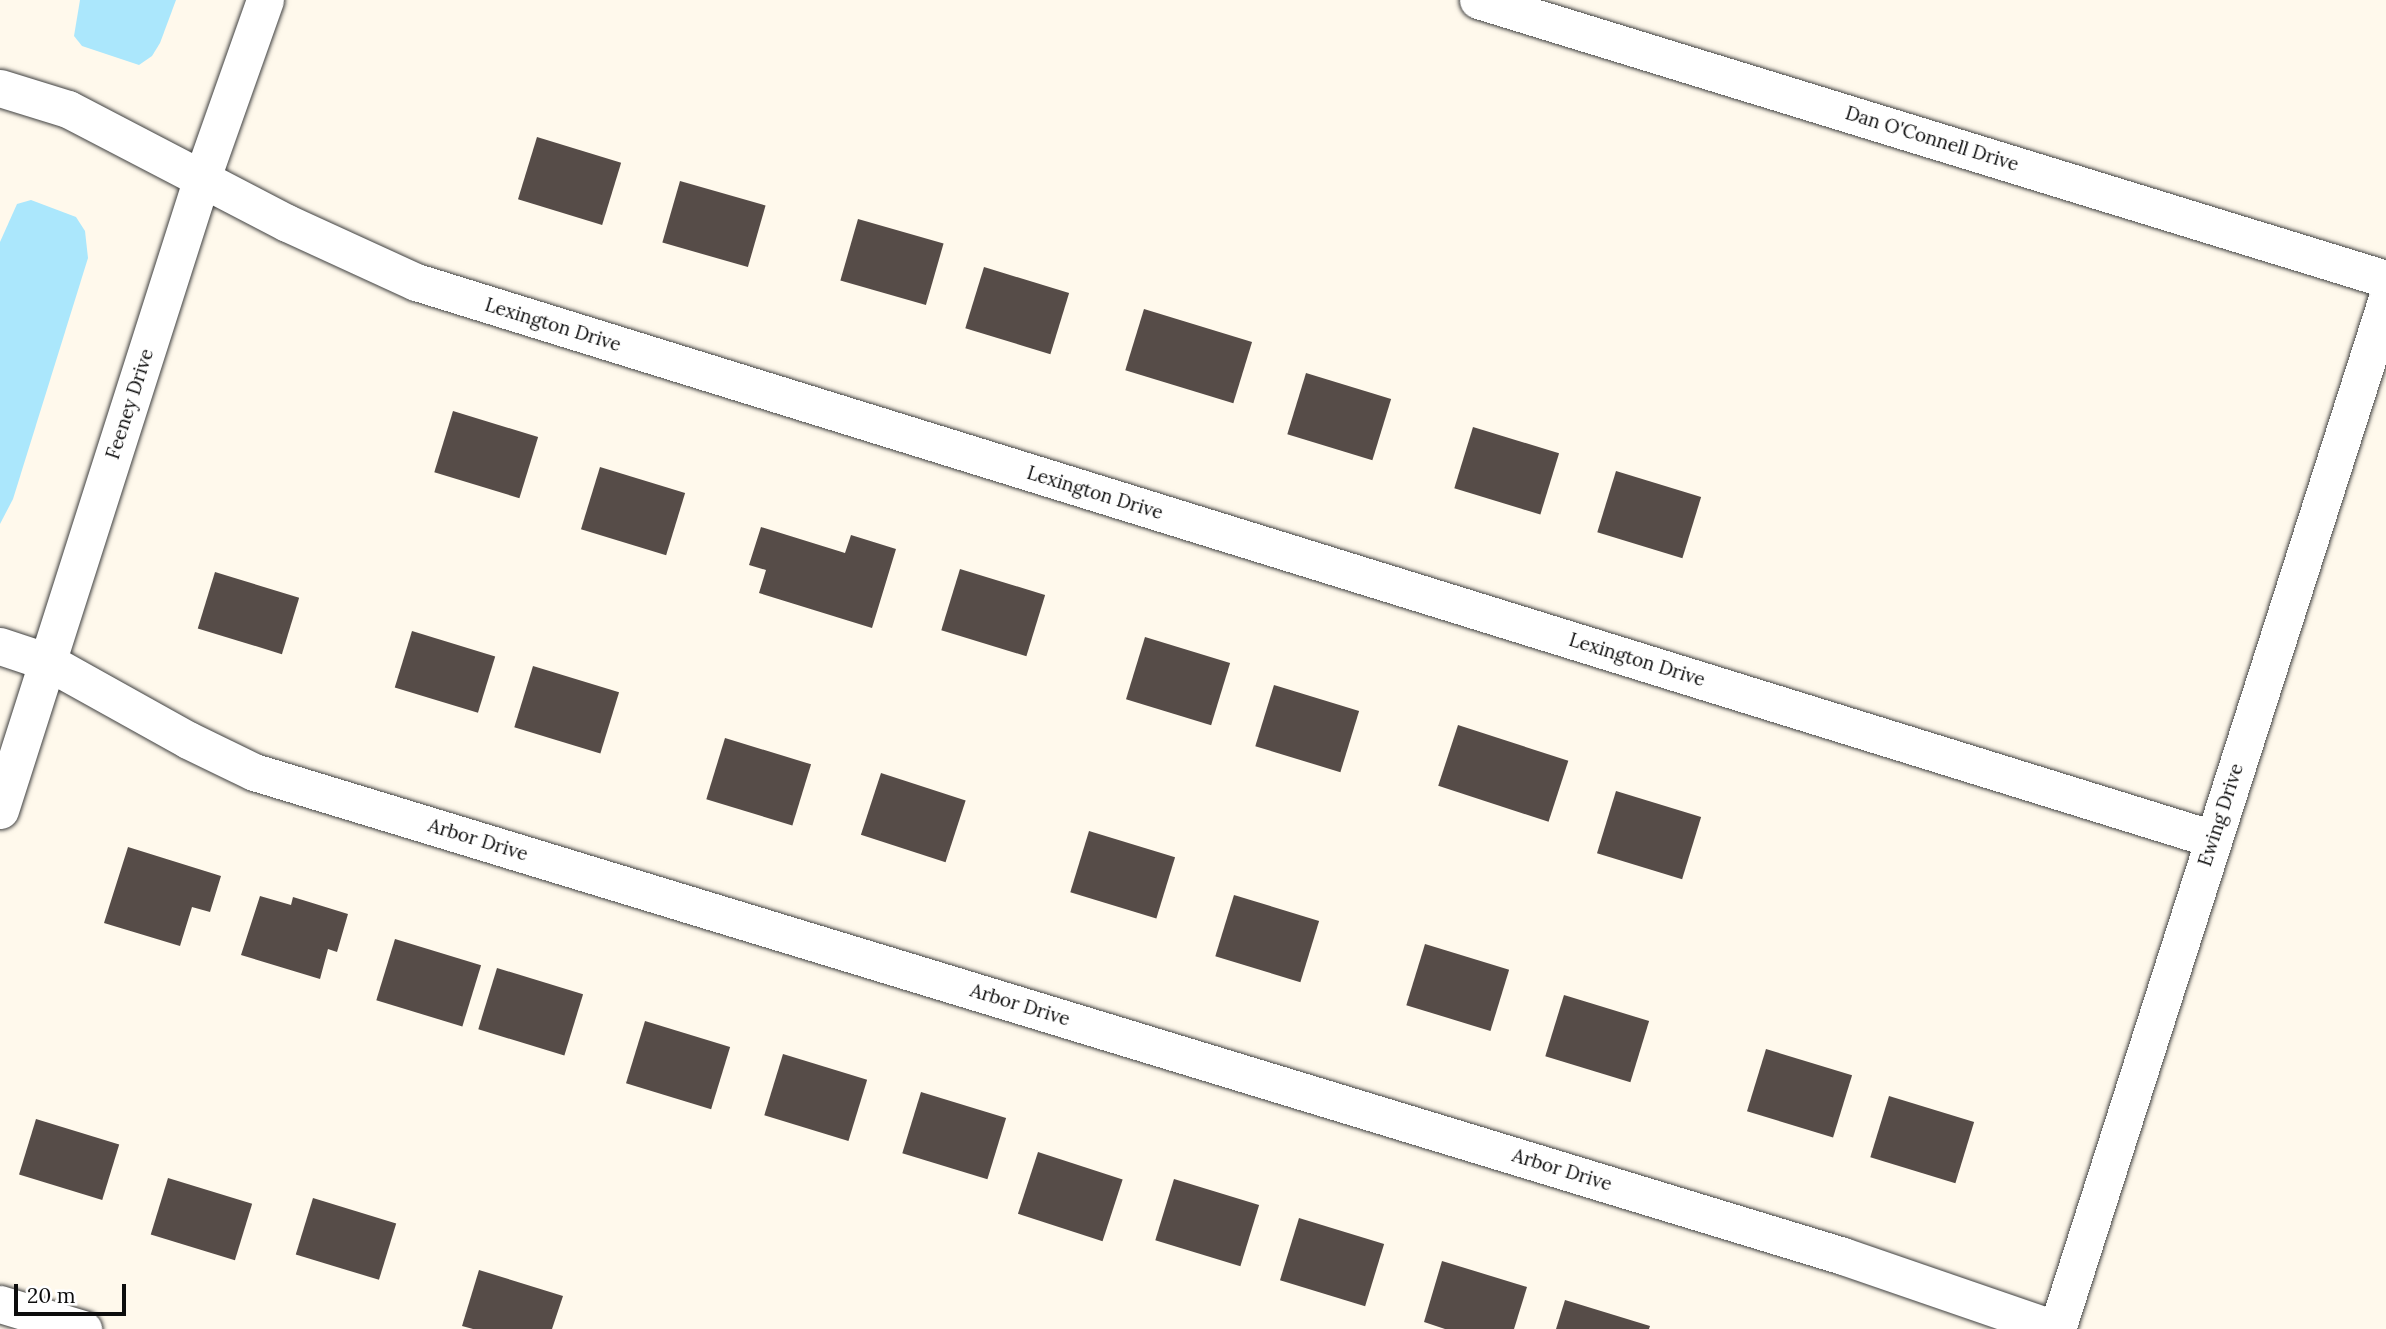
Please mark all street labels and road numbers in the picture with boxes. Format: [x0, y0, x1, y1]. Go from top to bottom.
street label: Dan O'Connell Drive [1843, 102, 2021, 176]
street label: Lexington Drive [482, 293, 624, 357]
street label: Feeney Drive [101, 346, 159, 462]
street label: Lexington Drive [1024, 461, 1166, 525]
street label: Lexington Drive [1566, 628, 1708, 692]
street label: Ewing Drive [2194, 761, 2248, 869]
street label: Arbor Drive [425, 814, 531, 866]
street label: Arbor Drive [967, 979, 1073, 1031]
street label: Arbor Drive [1509, 1144, 1615, 1196]

